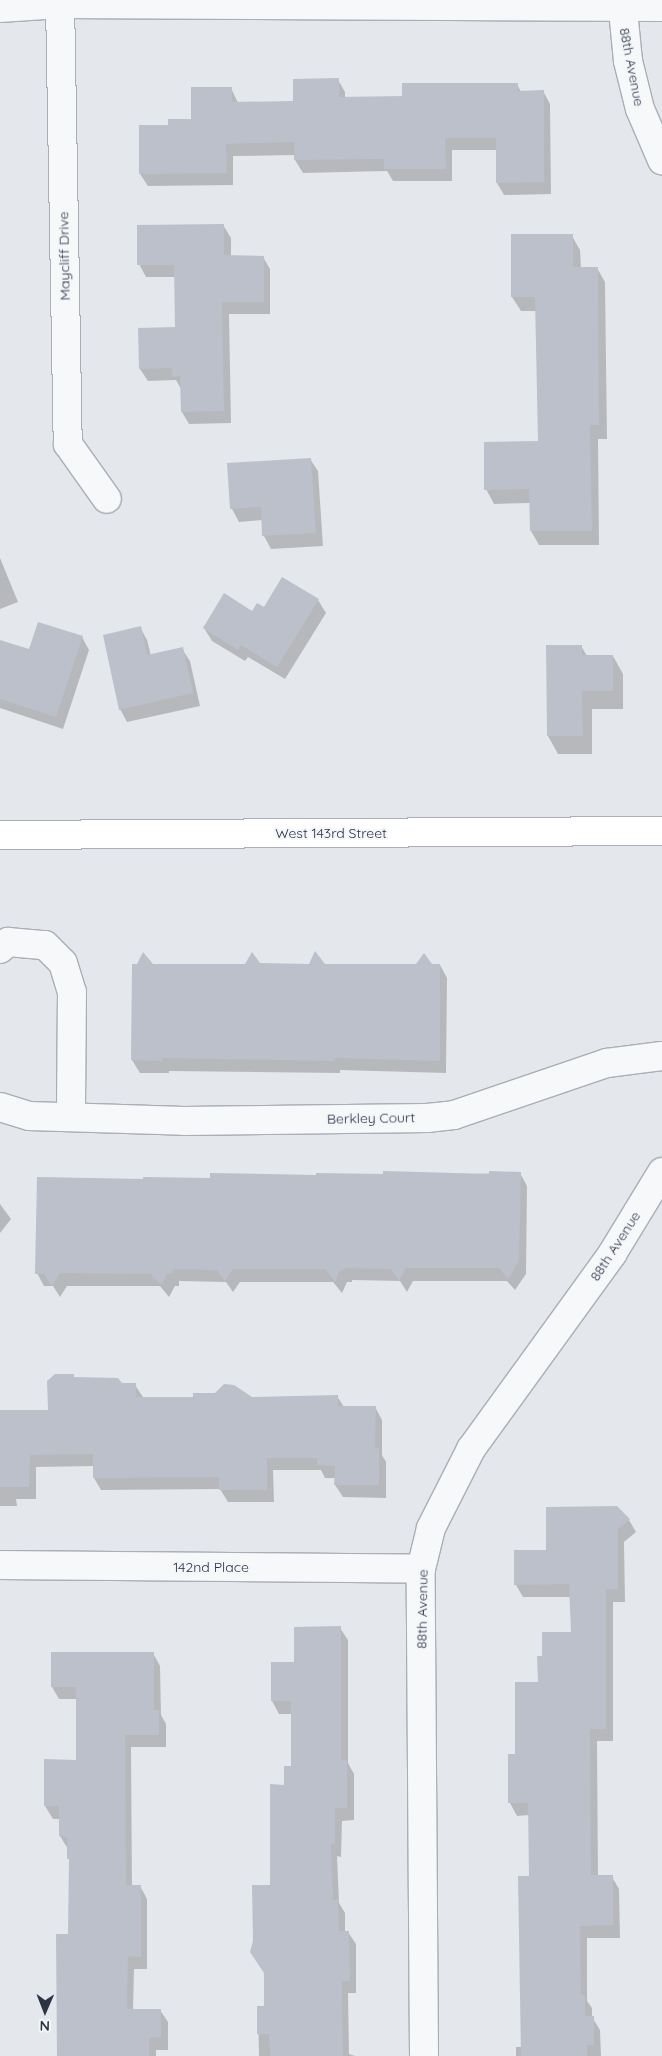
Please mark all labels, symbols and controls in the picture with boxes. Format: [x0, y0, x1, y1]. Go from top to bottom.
street label: 88th Avenue [616, 26, 648, 108]
street label: Maycliff Drive [55, 211, 73, 301]
street label: West 143rd Street [275, 825, 387, 841]
street label: Berkley Court [327, 1109, 415, 1127]
street label: 88th Avenue [586, 1208, 644, 1284]
street label: 142nd Place [173, 1559, 249, 1575]
street label: 88th Avenue [413, 1569, 431, 1649]
north arrow [20, 1986, 70, 2036]
text: N [39, 2017, 50, 2035]

